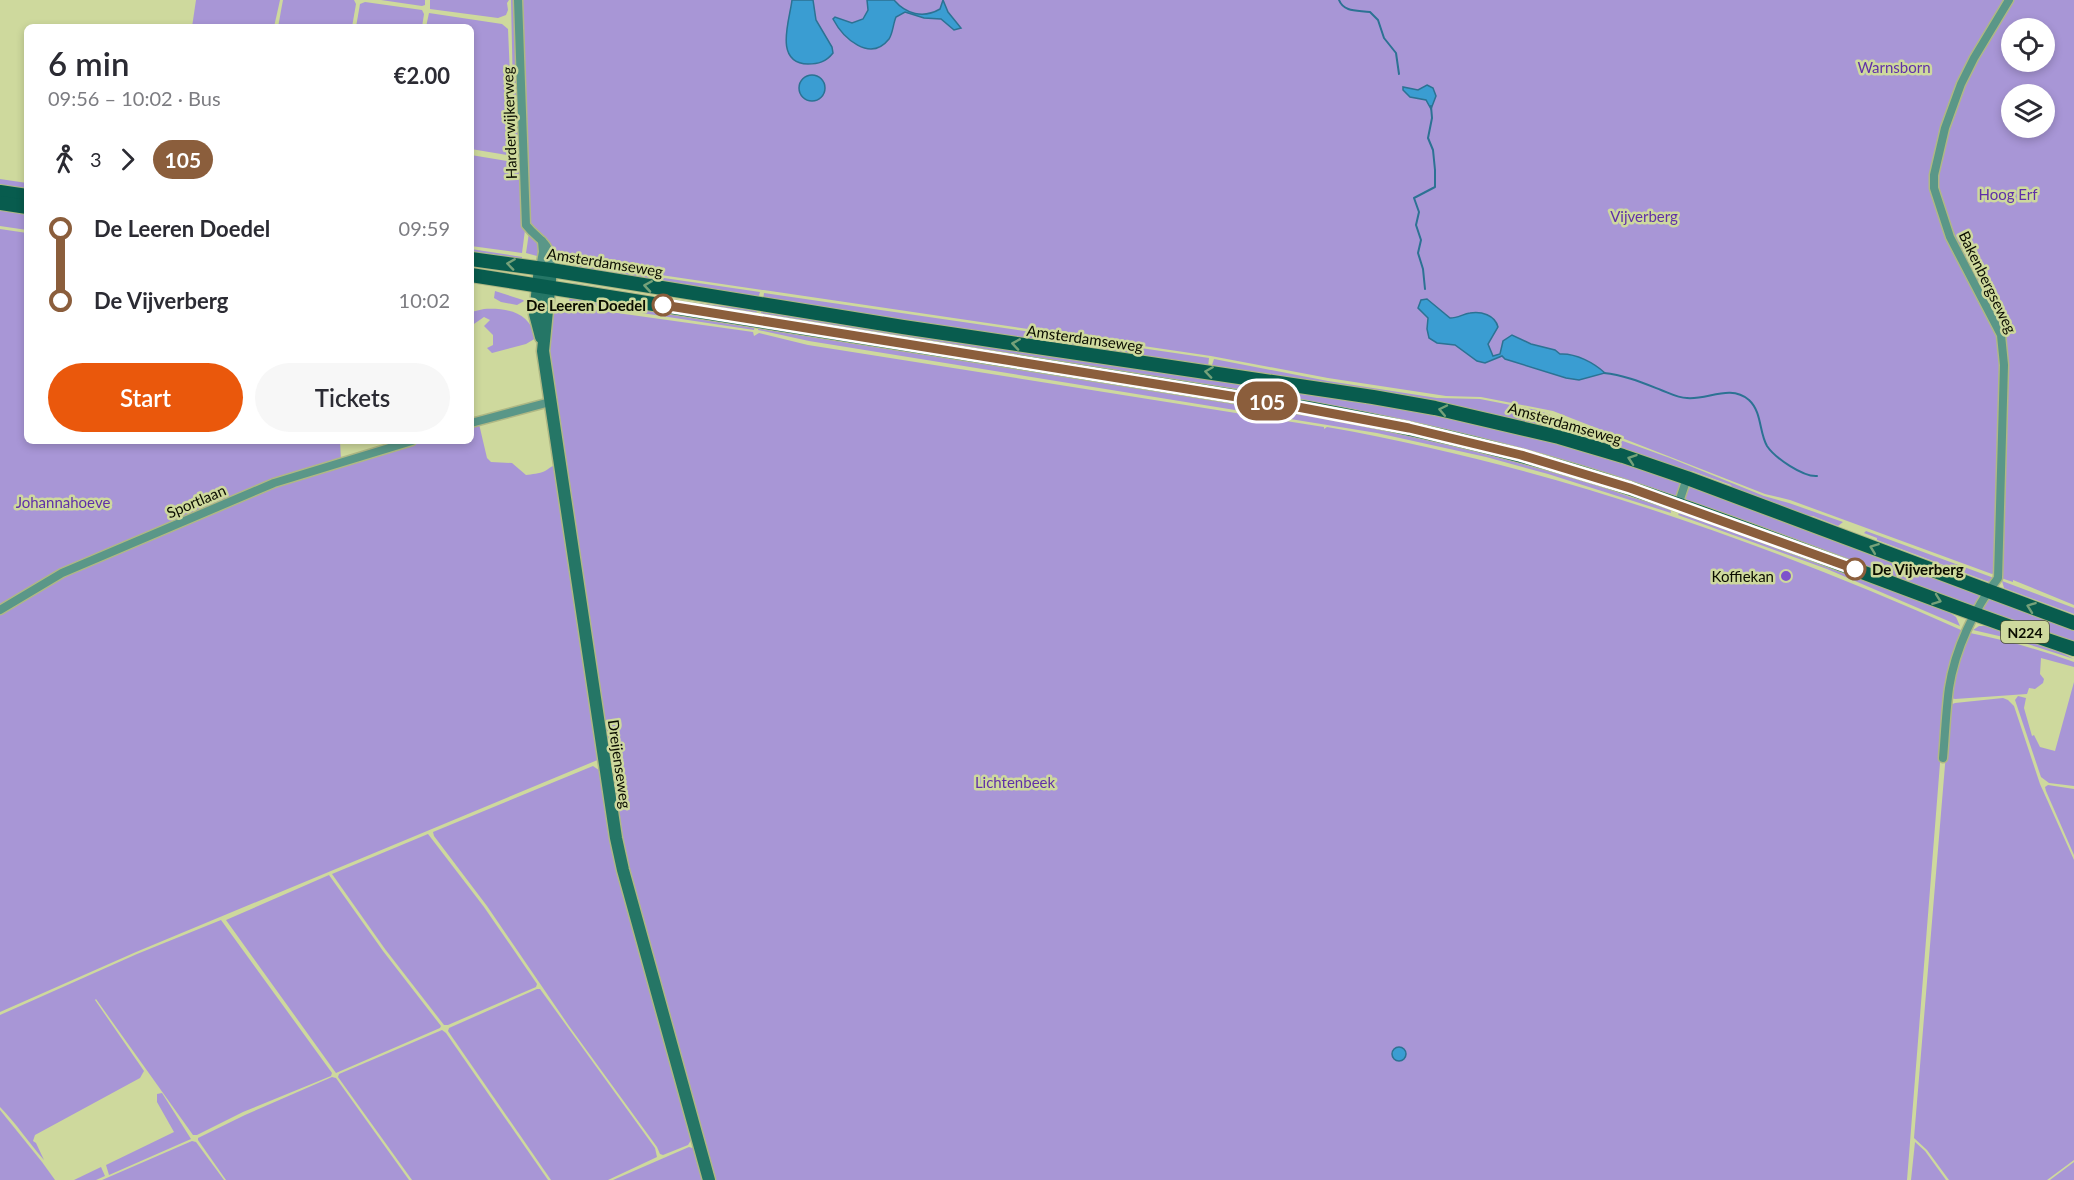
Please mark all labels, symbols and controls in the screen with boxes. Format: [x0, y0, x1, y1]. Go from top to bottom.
map controls [2001, 18, 2055, 138]
button: locate [2001, 18, 2055, 72]
text: 6 min [48, 43, 129, 83]
park label: Warnsborn [1857, 58, 1931, 76]
text: €2.00 [394, 62, 450, 89]
street label: Harderwijkerweg [498, 66, 520, 180]
button: layers [2001, 84, 2055, 138]
text: 09:56 – 10:02 · Bus [48, 86, 221, 110]
icon: walk [48, 143, 81, 176]
icon: forward [111, 143, 144, 176]
text: 3 [90, 147, 102, 171]
text: 105 [165, 147, 201, 172]
park label: Hoog Erf [1978, 185, 2038, 203]
park label: Vijverberg [1610, 207, 1678, 225]
text: De Leeren Doedel [94, 215, 270, 242]
text: 09:59 [399, 216, 450, 240]
street label: Bakenbergseweg [1955, 228, 2021, 336]
street label: Amsterdamseweg [546, 244, 665, 280]
one-way arrow [506, 259, 515, 271]
one-way arrow [643, 280, 653, 293]
text: De Vijverberg [94, 287, 228, 314]
text: 10:02 [399, 288, 450, 312]
marker: De Leeren Doedel [652, 294, 674, 316]
place label: De Leeren Doedel [526, 296, 646, 314]
street label: Amsterdamseweg [1026, 321, 1145, 355]
one-way arrow [1012, 339, 1021, 351]
button: Start [48, 363, 243, 432]
button: Tickets [255, 363, 450, 432]
one-way arrow [1205, 367, 1214, 379]
line badge: 105 [1232, 382, 1302, 420]
text: 105 [1249, 389, 1285, 414]
street label: Amsterdamseweg [1506, 398, 1624, 448]
one-way arrow [1439, 404, 1449, 417]
one-way arrow [1627, 453, 1638, 466]
street label: Sportlaan [164, 480, 228, 522]
park label: Johannahoeve [16, 493, 110, 511]
one-way arrow [1869, 543, 1880, 556]
marker: De Vijverberg [1844, 558, 1866, 580]
place label: De Vijverberg [1872, 560, 1964, 578]
place label: Koffiekan [1712, 567, 1774, 585]
marker: Koffiekan [1779, 569, 1793, 583]
one-way arrow [1931, 593, 1942, 605]
one-way arrow [2026, 602, 2037, 614]
road number: N224 [2001, 621, 2049, 643]
street label: Dreijenseweg [605, 718, 635, 810]
park label: Lichtenbeek [975, 773, 1055, 791]

